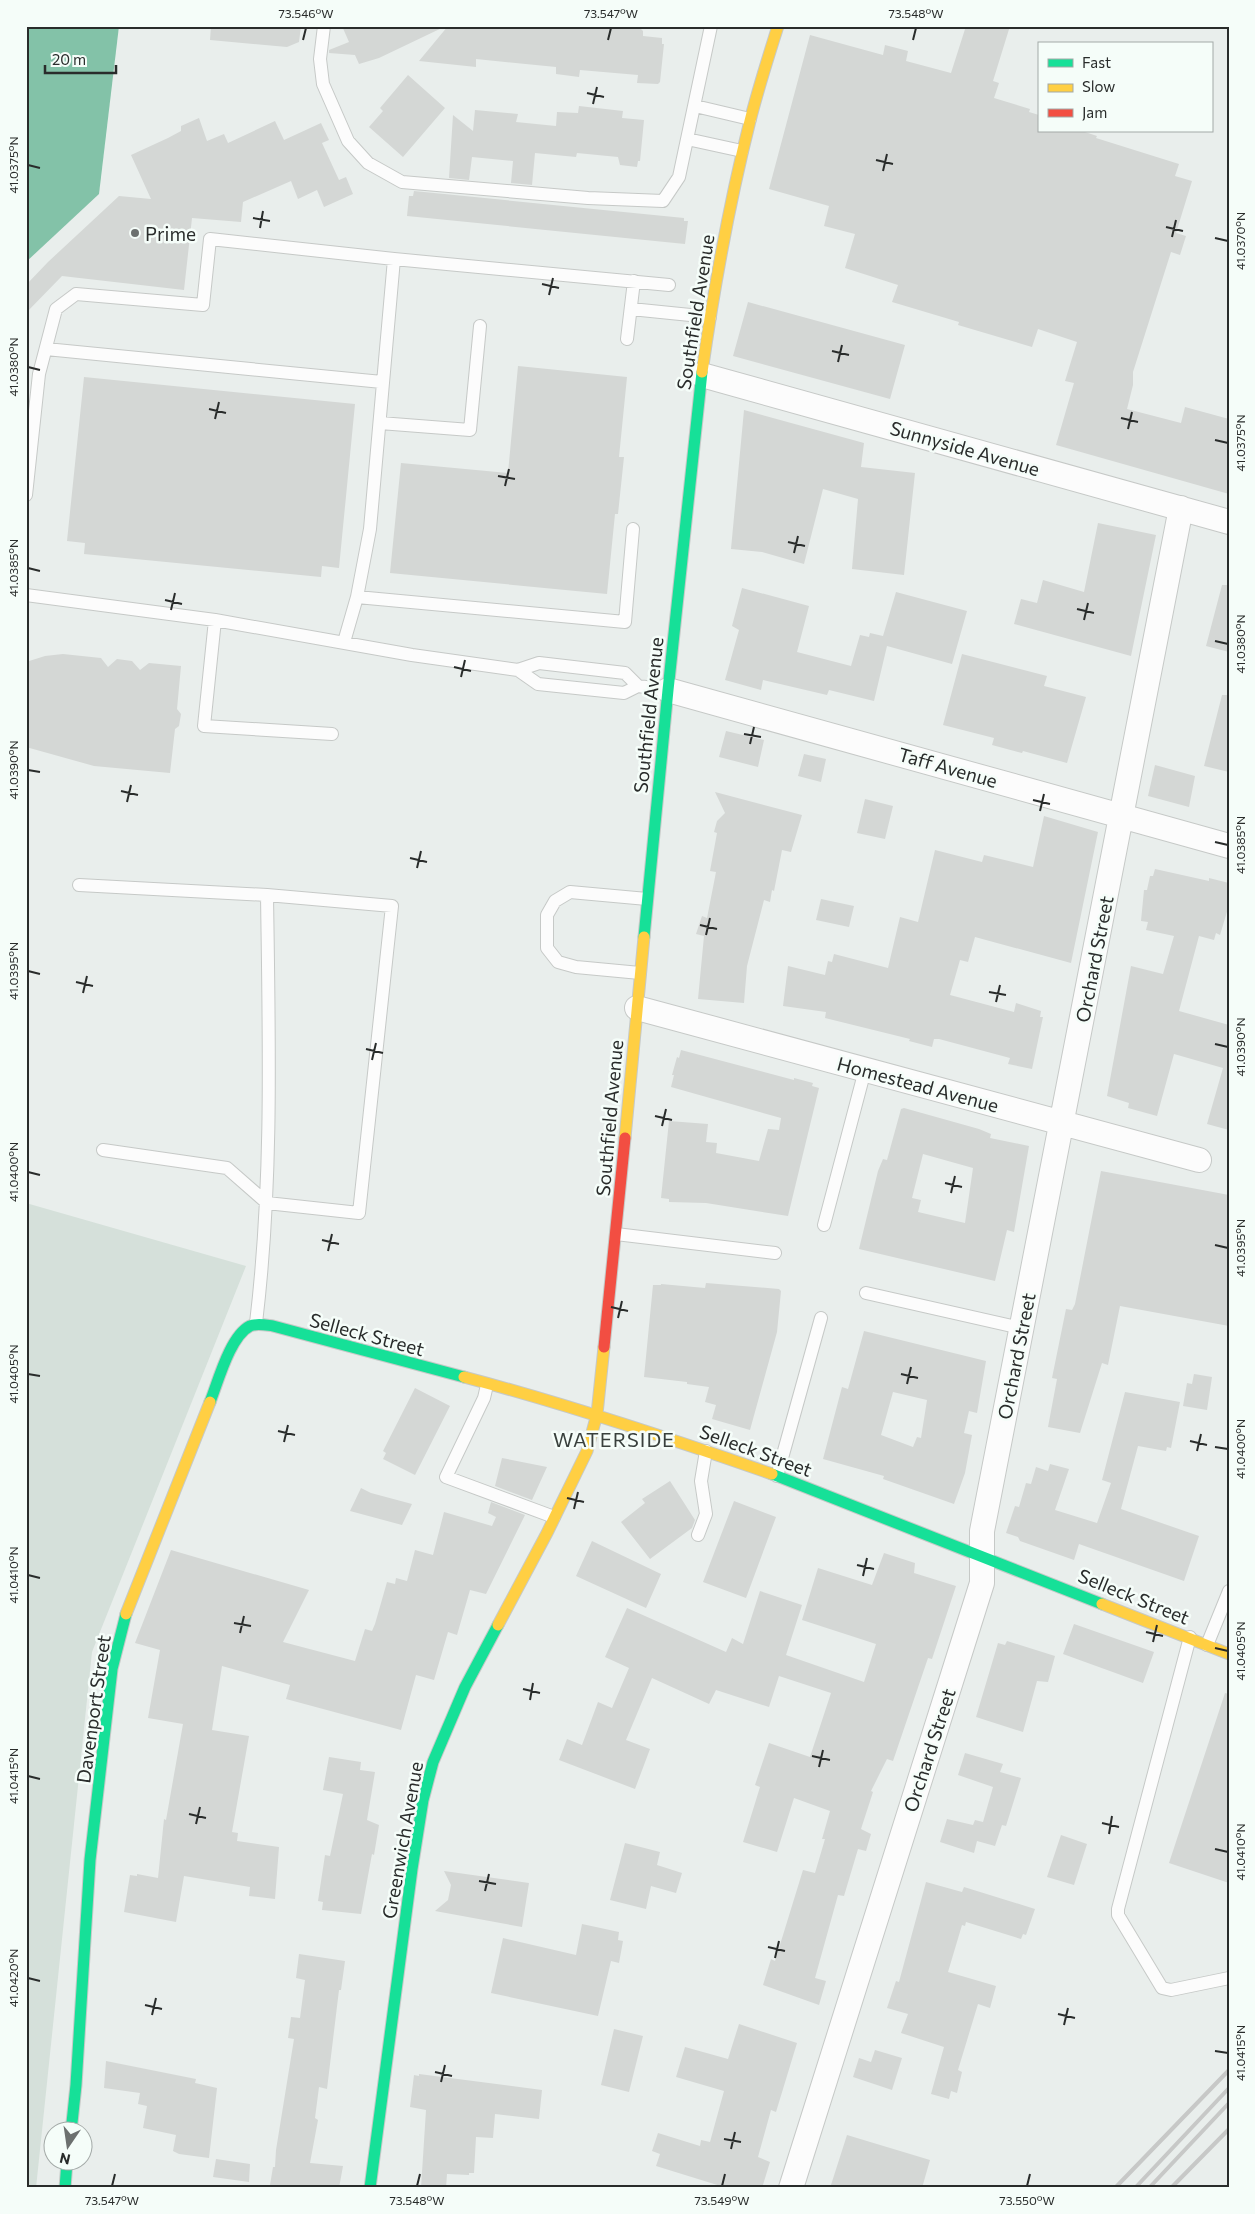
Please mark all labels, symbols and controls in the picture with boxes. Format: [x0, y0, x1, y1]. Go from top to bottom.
text: 73.546°W [278, 6, 334, 20]
text: 73.547°W [584, 6, 638, 20]
text: 73.548°W [888, 6, 944, 20]
scale bar [45, 42, 116, 74]
legend [1038, 42, 1212, 132]
text: 20 m [52, 50, 86, 68]
text: Fast [1082, 53, 1111, 71]
text: Slow [1082, 77, 1115, 95]
text: Jam [1082, 103, 1107, 121]
text: 41.0375°N [6, 136, 20, 194]
text: 41.0370°N [1233, 212, 1247, 270]
place label: Prime [145, 222, 196, 245]
marker: Prime [129, 227, 141, 239]
street label: Southfield Avenue [671, 233, 719, 391]
text: 41.0380°N [6, 337, 20, 397]
text: 41.0375°N [1233, 414, 1247, 472]
street label: Sunnyside Avenue [888, 416, 1042, 480]
text: 41.0385°N [6, 539, 20, 597]
text: 41.0380°N [1233, 614, 1247, 674]
street label: Southfield Avenue [628, 636, 668, 794]
text: 41.0390°N [6, 740, 20, 800]
street label: Taff Avenue [896, 742, 1000, 792]
text: 41.0385°N [1233, 816, 1247, 874]
street label: Orchard Street [1070, 893, 1118, 1024]
text: 41.0395°N [6, 942, 20, 1000]
text: 41.0390°N [1233, 1017, 1247, 1077]
street label: Southfield Avenue [591, 1039, 627, 1197]
street label: Homestead Avenue [835, 1051, 1001, 1117]
text: 41.0400°N [6, 1142, 20, 1202]
text: 41.0395°N [1233, 1219, 1247, 1277]
street label: Orchard Street [992, 1290, 1040, 1421]
street label: Selleck Street [307, 1308, 427, 1360]
text: 41.0405°N [6, 1344, 20, 1404]
street label: Selleck Street [697, 1419, 816, 1481]
text: 41.0400°N [1233, 1419, 1247, 1479]
district label: WATERSIDE [553, 1427, 675, 1451]
text: 41.0410°N [6, 1547, 20, 1603]
street label: Selleck Street [1075, 1563, 1193, 1629]
text: 41.0405°N [1233, 1621, 1247, 1681]
street label: Davenport Street [71, 1633, 115, 1785]
street label: Orchard Street [898, 1685, 960, 1815]
text: 41.0415°N [6, 1748, 20, 1804]
street label: Greenwich Avenue [377, 1760, 427, 1920]
text: 41.0410°N [1233, 1824, 1247, 1880]
text: 41.0420°N [6, 1949, 20, 2007]
text: 41.0415°N [1233, 2025, 1247, 2081]
north arrow [42, 2122, 92, 2172]
text: N [58, 2150, 72, 2169]
text: 73.547°W [85, 2193, 139, 2207]
text: 73.548°W [389, 2193, 445, 2207]
text: 73.549°W [694, 2193, 750, 2207]
text: 73.550°W [999, 2193, 1055, 2207]

